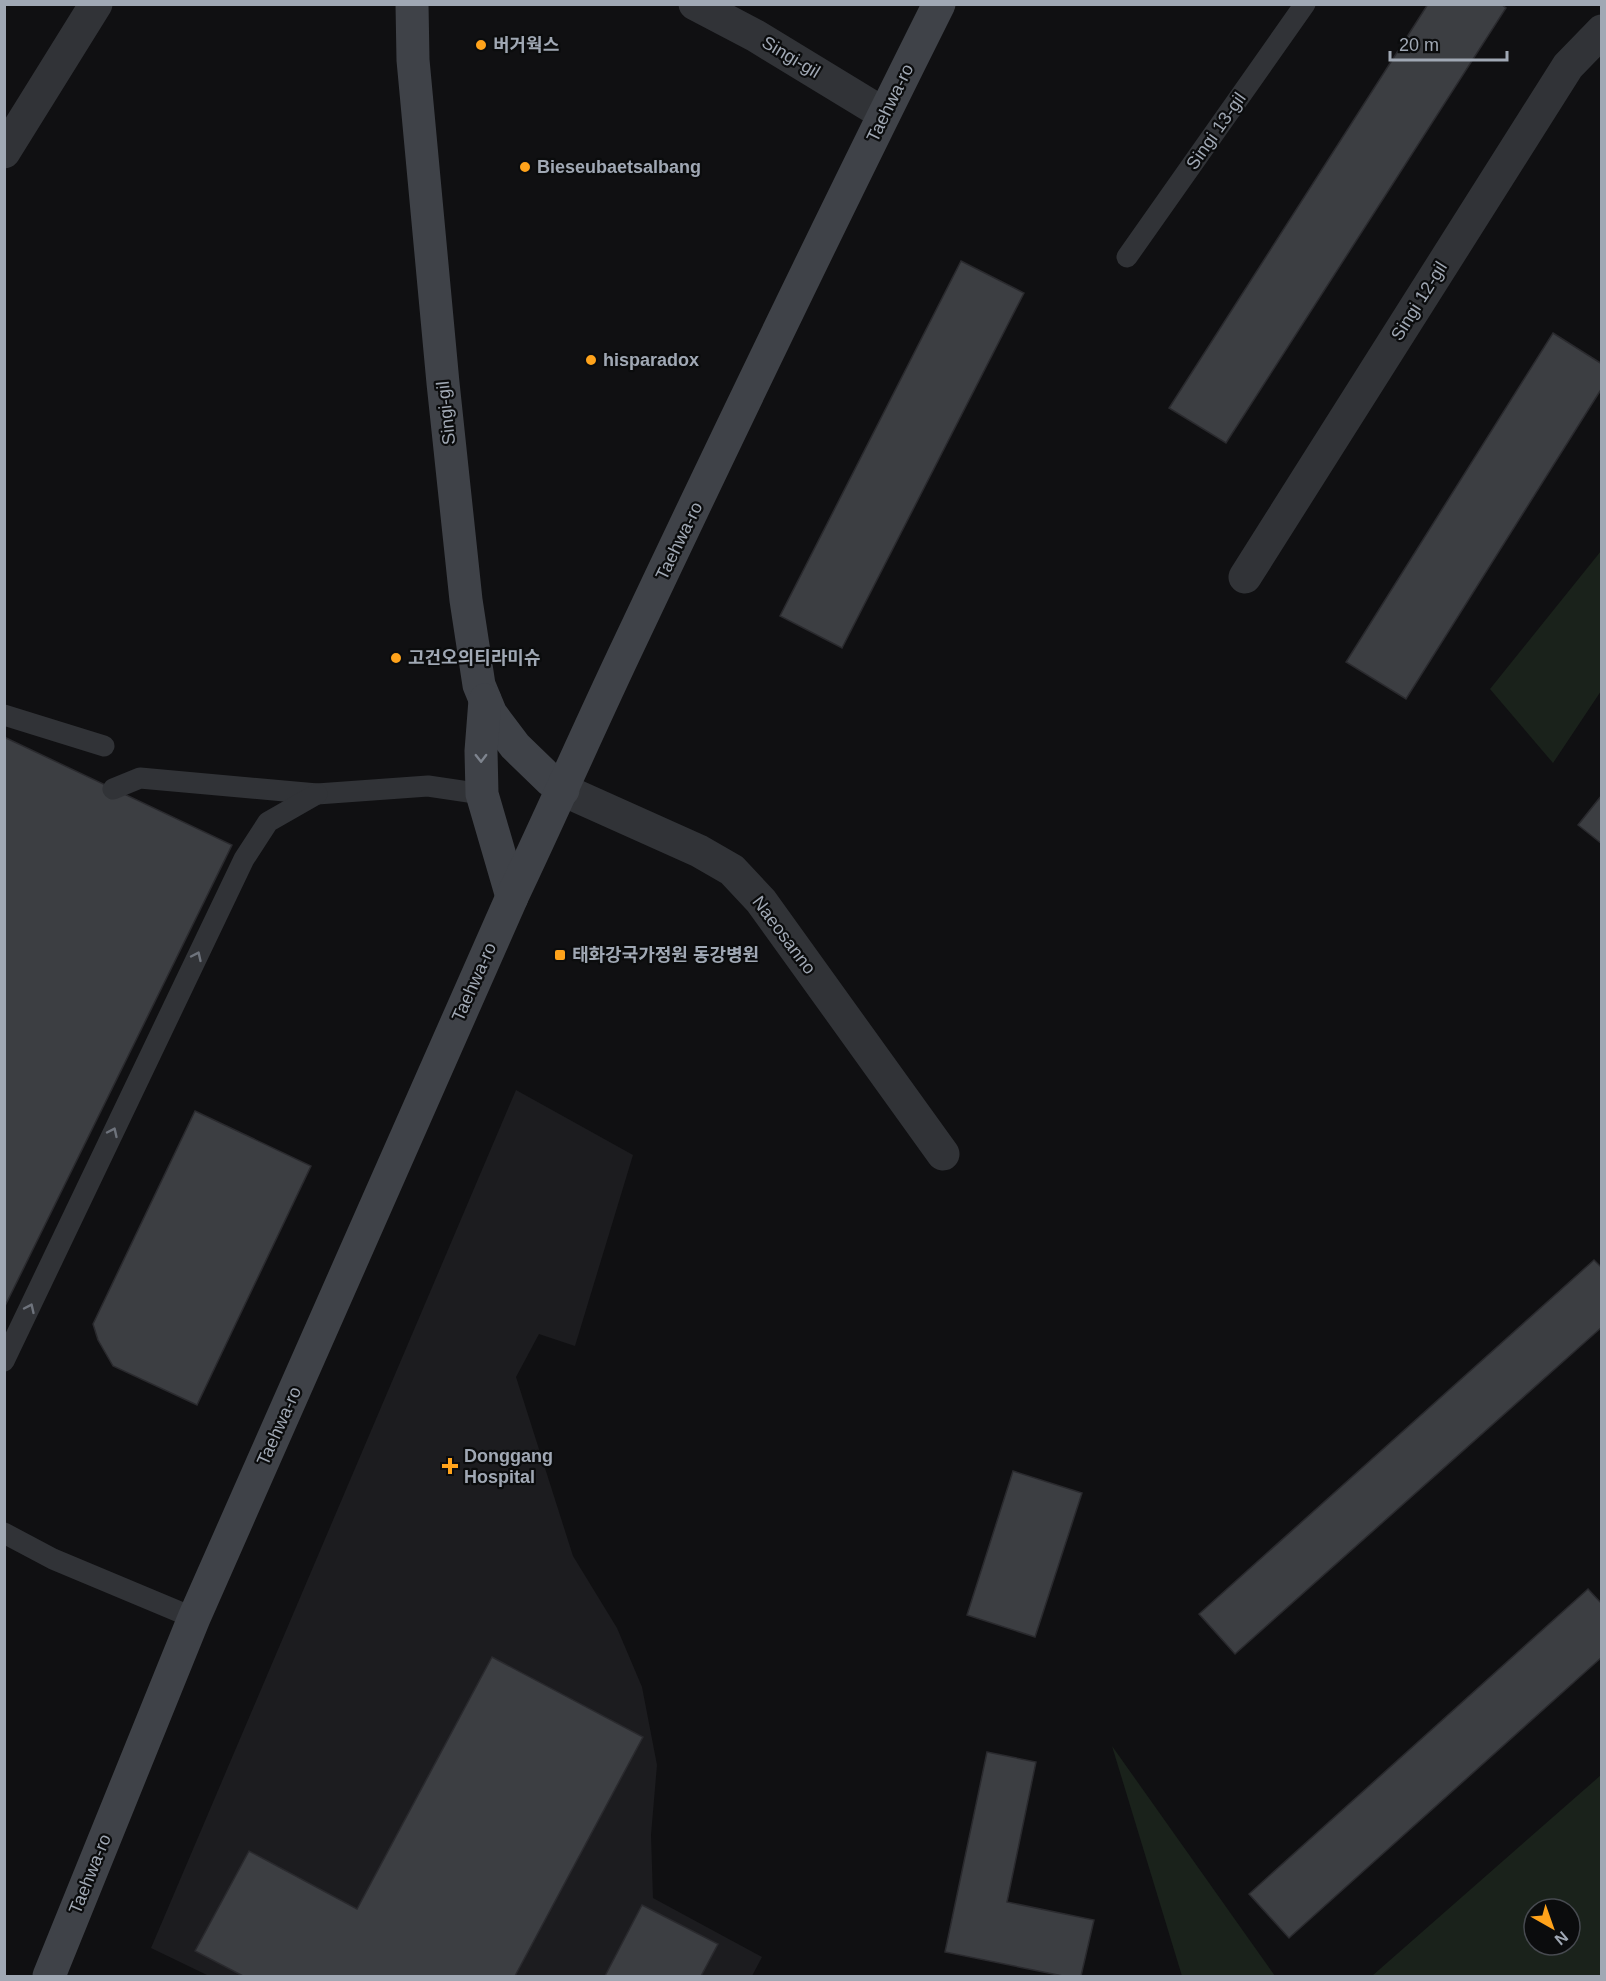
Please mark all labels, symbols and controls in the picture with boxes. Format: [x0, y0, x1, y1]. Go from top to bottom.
scale bar [1390, 24, 1507, 62]
street label: Singi-gil [758, 32, 824, 82]
place label: 버거웍스 [493, 35, 559, 55]
text: 20 m [1399, 35, 1439, 55]
marker: 버거웍스 [474, 38, 488, 52]
street label: Taehwa-ro [863, 61, 917, 145]
street label: Singi 13-gil [1182, 89, 1250, 173]
place label: Bieseubaetsalbang [537, 157, 701, 177]
marker: Bieseubaetsalbang [518, 160, 532, 174]
street label: Singi 12-gil [1387, 258, 1451, 344]
place label: hisparadox [603, 350, 699, 370]
marker: hisparadox [584, 353, 598, 367]
street label: Singi-gil [433, 380, 459, 446]
street label: Taehwa-ro [652, 499, 706, 583]
place label: 고건오의티라미슈 [408, 648, 540, 668]
marker: 고건오의티라미슈 [389, 651, 403, 665]
one-way arrow [475, 754, 487, 763]
street label: Naeosanno [748, 892, 820, 978]
street label: Taehwa-ro [448, 940, 500, 1024]
place label: 태화강국가정원 동강병원 [572, 945, 759, 965]
marker: 태화강국가정원 동강병원 [553, 948, 567, 962]
one-way arrow [190, 952, 202, 963]
one-way arrow [106, 1128, 118, 1139]
one-way arrow [22, 1304, 34, 1315]
street label: Taehwa-ro [253, 1384, 305, 1468]
place label: Donggang Hospital [464, 1446, 553, 1487]
marker: Donggang Hospital [441, 1457, 459, 1475]
street label: Taehwa-ro [65, 1831, 115, 1917]
north arrow [1522, 1897, 1582, 1957]
text: N [1551, 1928, 1571, 1948]

